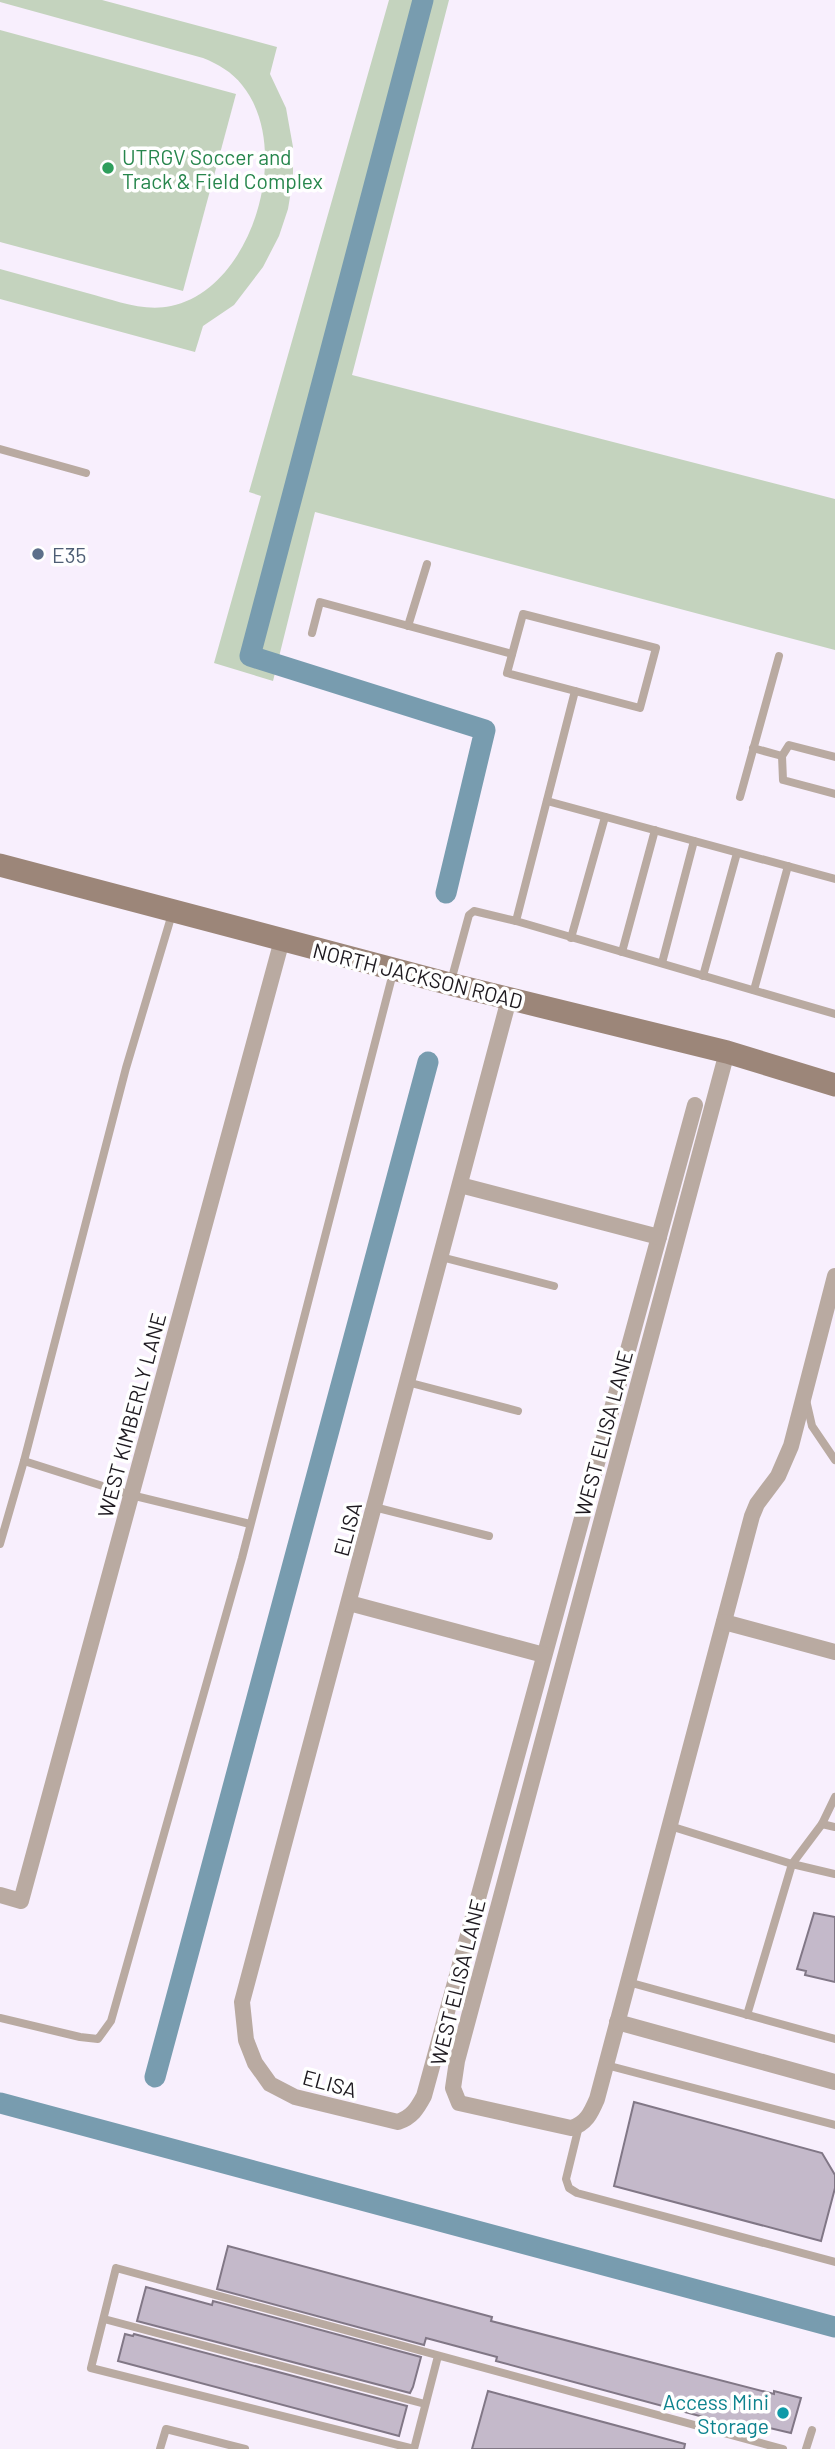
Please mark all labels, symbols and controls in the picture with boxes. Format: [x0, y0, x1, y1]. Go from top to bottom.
place label: UTRGV Soccer and Track & Field Complex [122, 144, 323, 193]
marker: UTRGV Soccer and Track & Field Complex [100, 160, 116, 176]
place label: E35 [52, 542, 86, 567]
marker: E35 [30, 546, 46, 562]
street label: NORTH JACKSON ROAD [311, 937, 525, 1013]
street label: WEST KIMBERLY LANE [92, 1310, 170, 1520]
street label: WEST ELISA LANE [569, 1348, 637, 1518]
street label: ELISA [328, 1499, 366, 1559]
street label: WEST ELISA LANE [424, 1896, 490, 2068]
street label: ELISA [300, 2064, 360, 2102]
place label: Access Mini Storage [663, 2389, 769, 2438]
marker: Access Mini Storage [775, 2405, 791, 2421]

